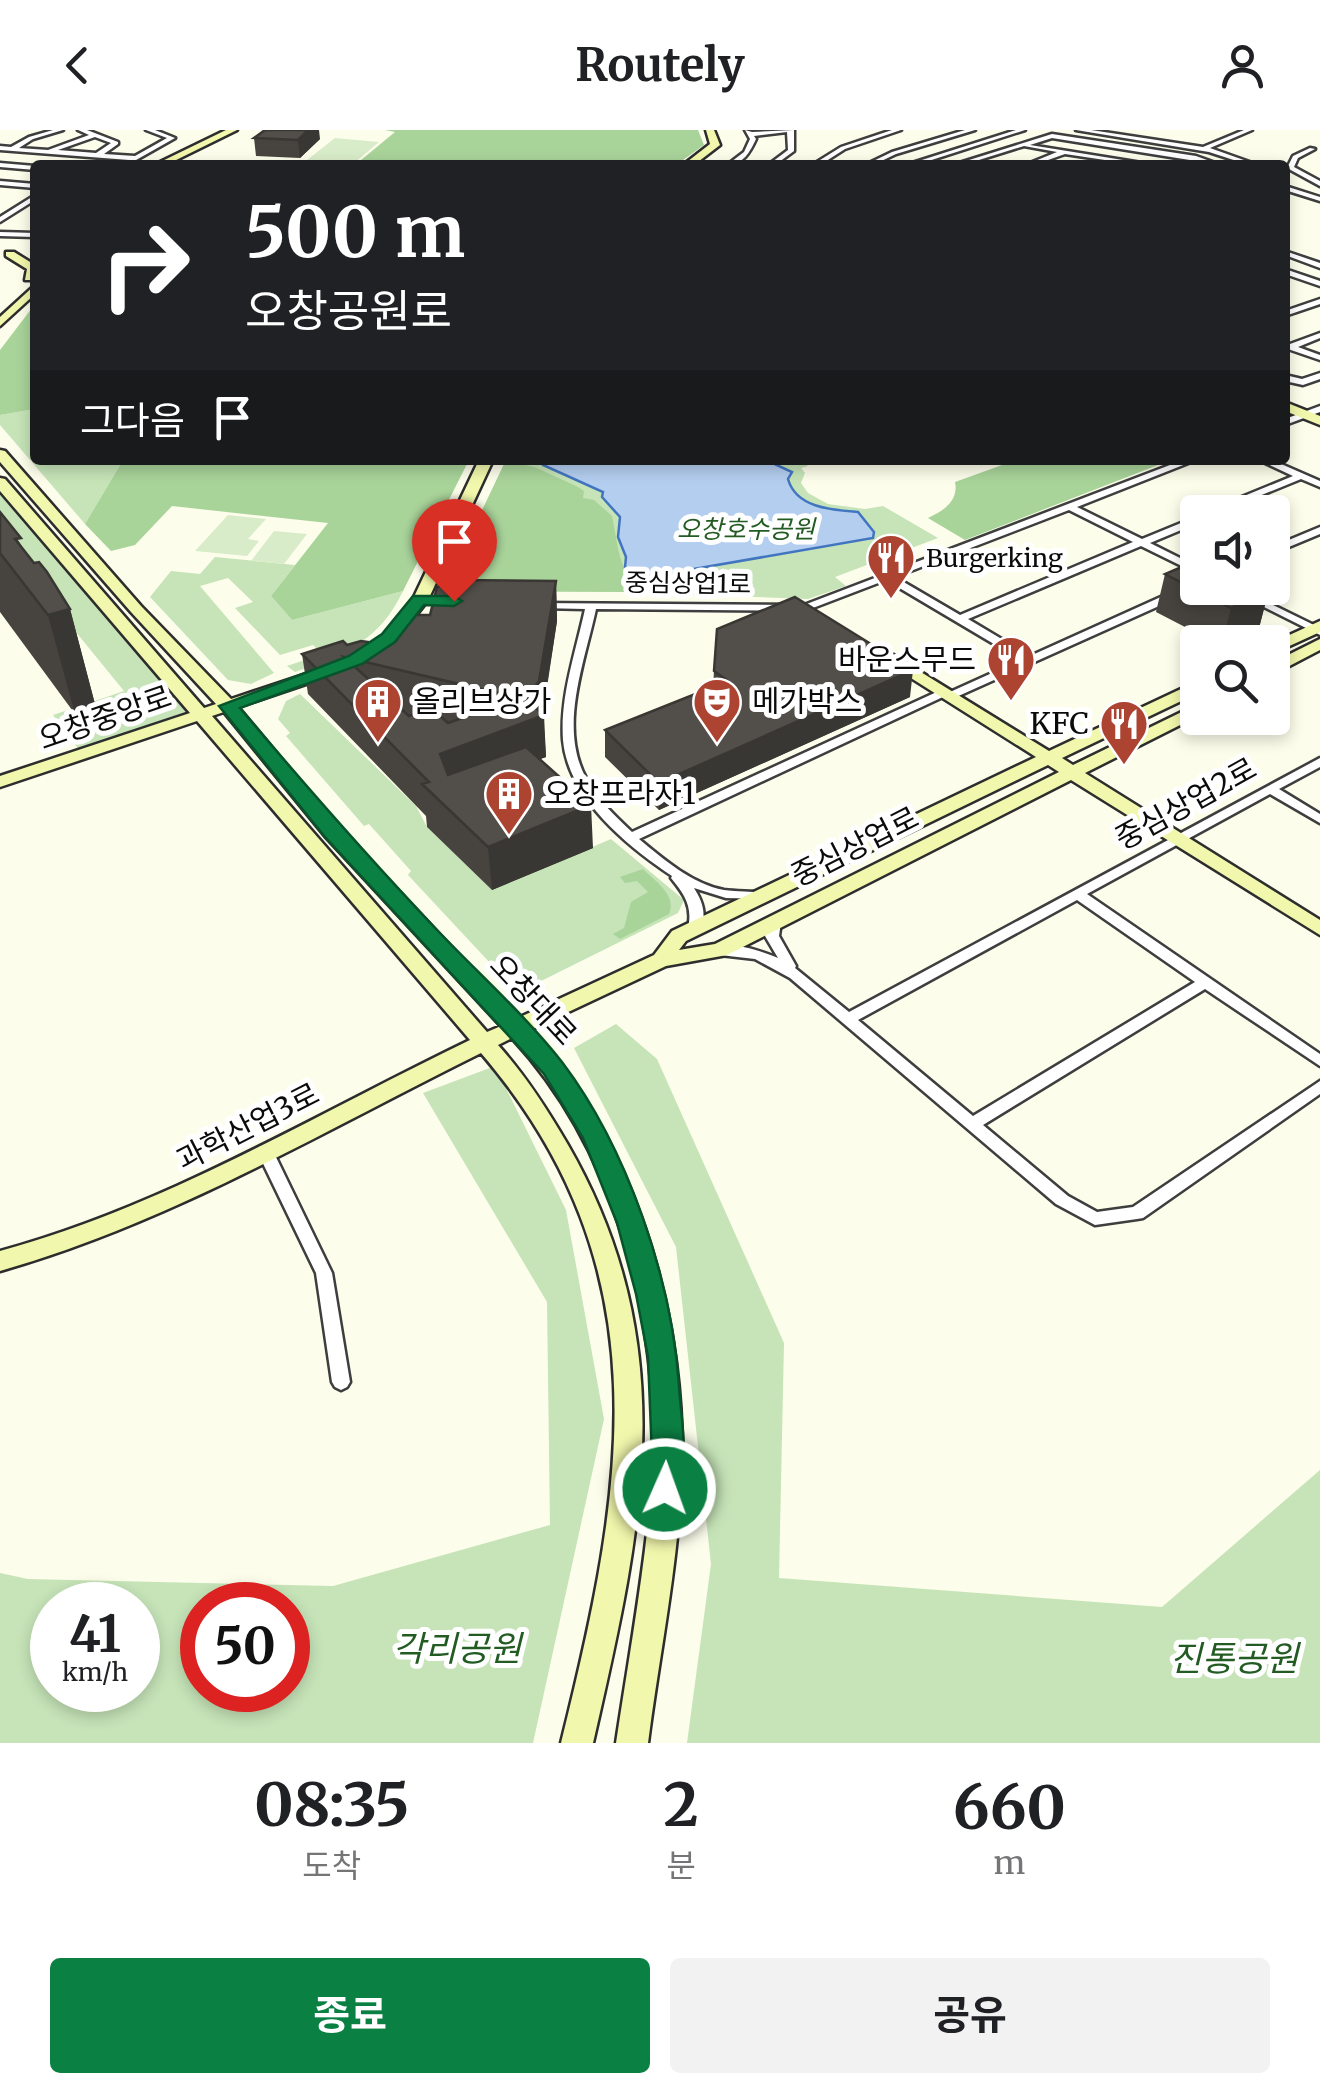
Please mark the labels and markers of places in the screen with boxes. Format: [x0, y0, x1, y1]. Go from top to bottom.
pin [412, 499, 497, 602]
restaurant icon: Burgerking [865, 532, 917, 600]
place label: Burgerking [926, 542, 1063, 574]
restaurant icon: 바운스무드 [985, 634, 1037, 702]
place label: 바운스무드 [838, 640, 976, 678]
building icon: 올리브상가 [352, 676, 404, 744]
theatre icon: 메가박스 [691, 676, 743, 744]
place label: 올리브상가 [413, 682, 551, 720]
place label: 메가박스 [752, 682, 862, 720]
restaurant icon: KFC [1098, 698, 1150, 766]
place label: KFC [1029, 704, 1089, 742]
building icon: 오창프라자1 [483, 768, 535, 836]
place label: 오창프라자1 [544, 774, 696, 812]

